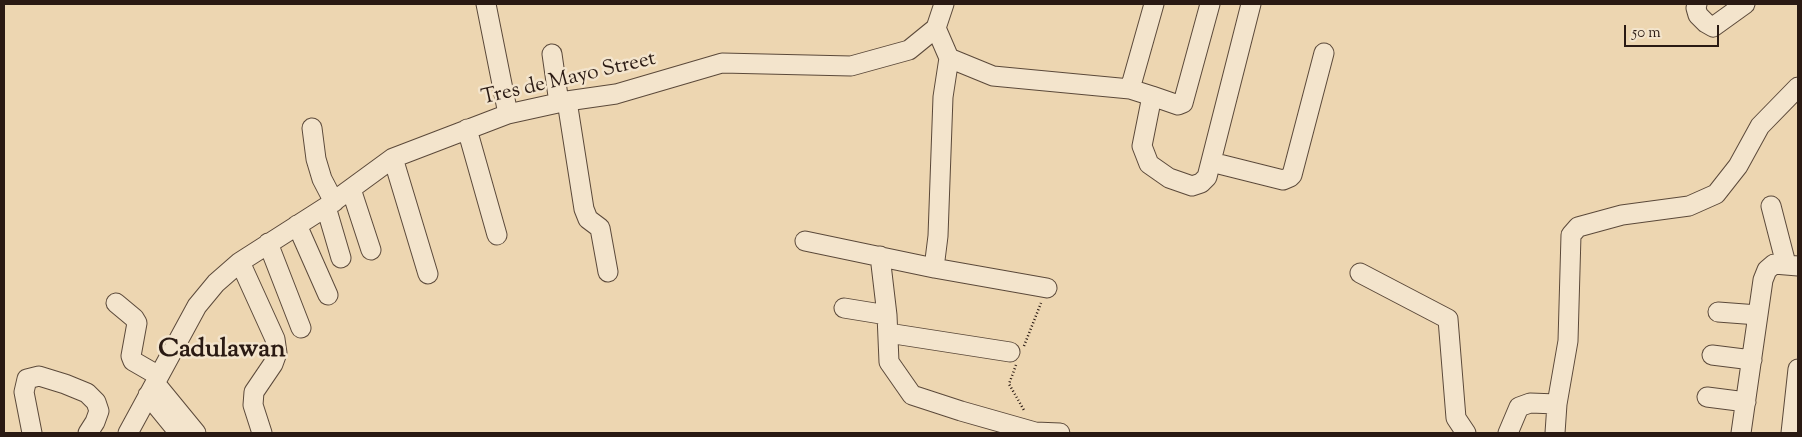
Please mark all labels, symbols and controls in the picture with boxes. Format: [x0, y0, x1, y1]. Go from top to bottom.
scale bar [1627, 15, 1722, 47]
text: 50 m [1632, 23, 1661, 44]
street label: Tres de Mayo Street [479, 48, 659, 112]
district label: Cadulawan [158, 336, 286, 368]

